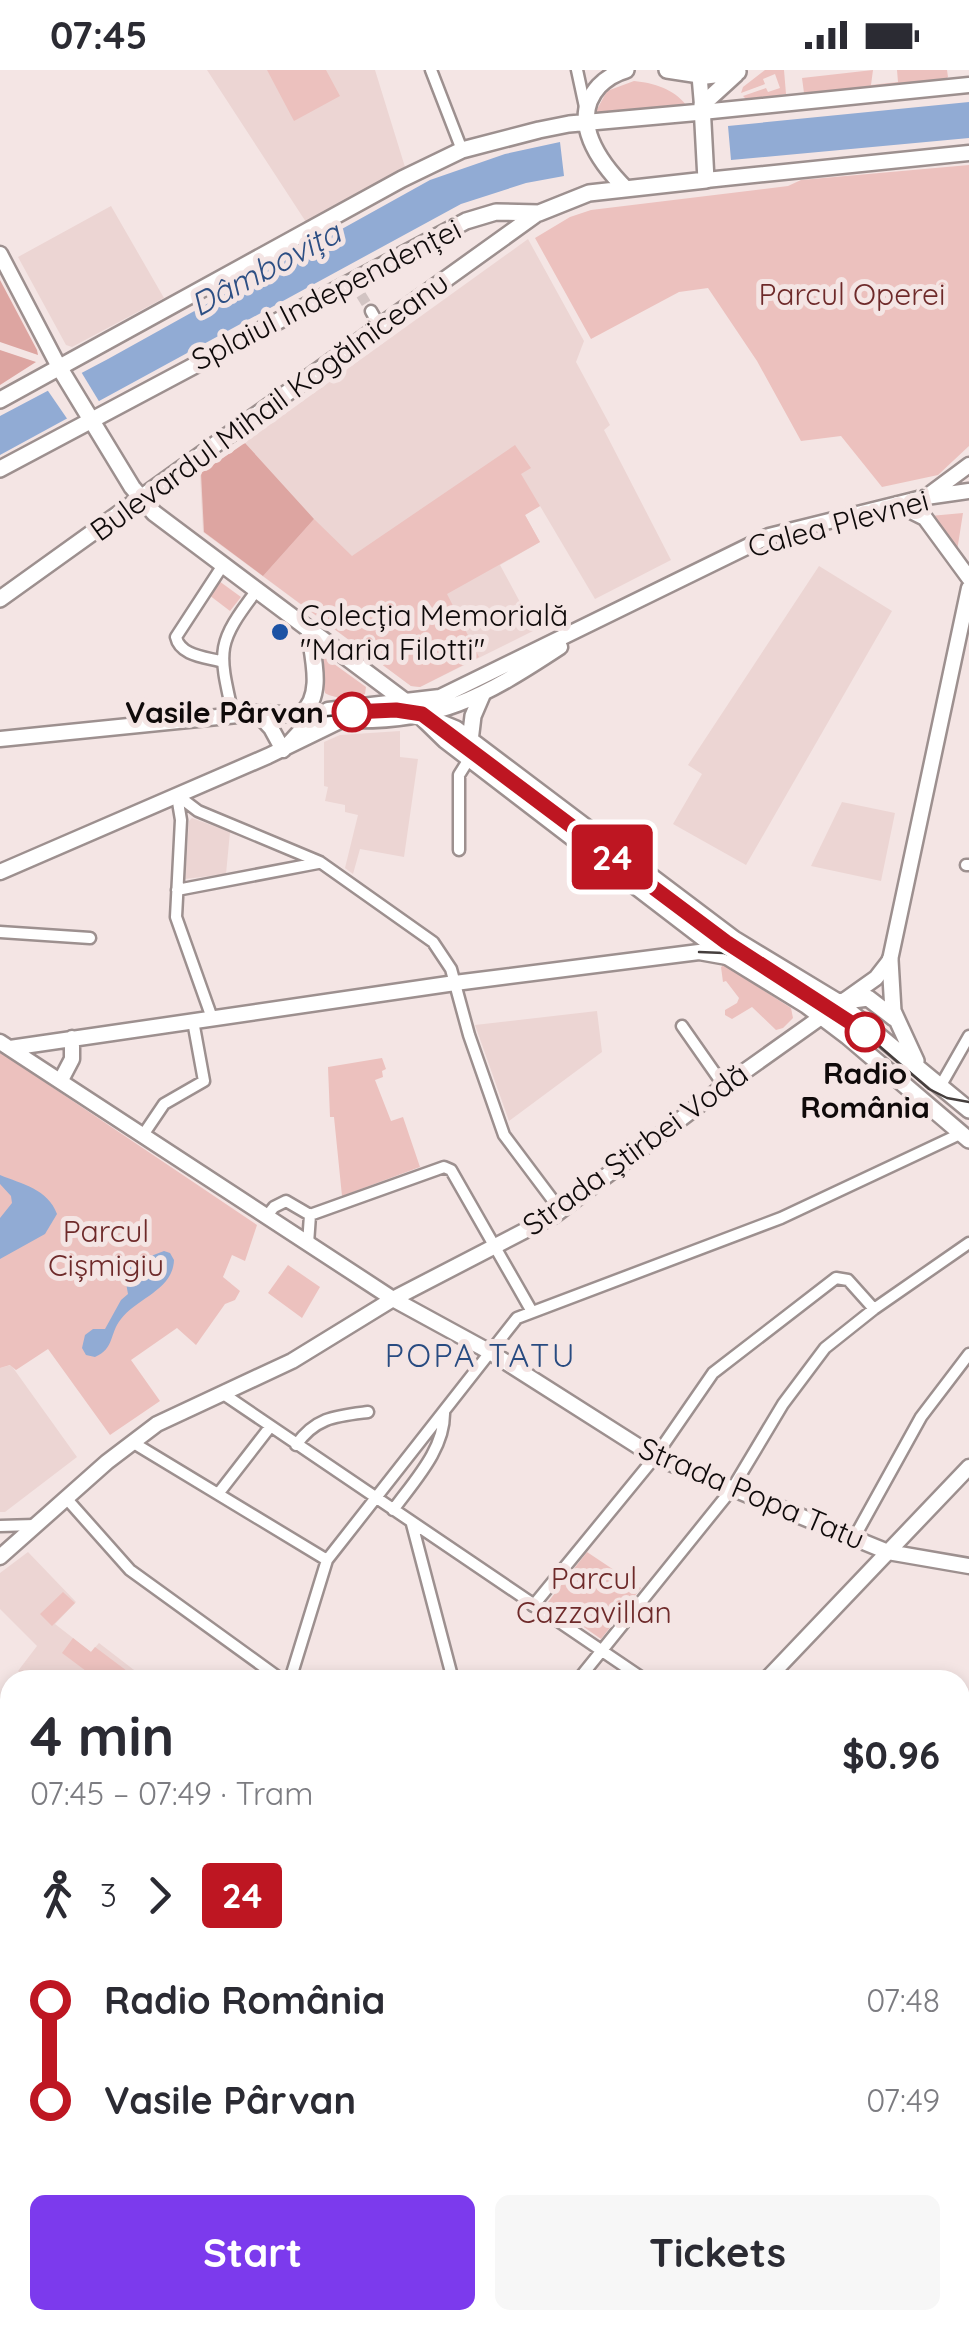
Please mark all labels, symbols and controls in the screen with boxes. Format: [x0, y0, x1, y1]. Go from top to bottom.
text: 07:45 [50, 11, 147, 59]
street label: Splaiul Independenței [185, 210, 467, 378]
water label: Dâmbovița [183, 211, 348, 324]
street label: Bulevardul Mihail Kogălniceanu [82, 263, 456, 549]
park label: Parcul Operei [759, 275, 945, 313]
street label: Calea Plevnei [743, 481, 933, 565]
place label: Colecția Memorială "Maria Filotti" [300, 596, 568, 668]
marker: Colecția Memorială "Maria Filotti" [269, 621, 291, 643]
place label: Vasile Pârvan [125, 693, 324, 731]
marker: Vasile Pârvan [333, 693, 371, 731]
line badge: 24 [567, 824, 657, 890]
text: 24 [592, 835, 632, 879]
marker: Radio România [846, 1013, 884, 1051]
street label: Strada Știrbei Vodă [515, 1054, 755, 1244]
place label: Radio România [800, 1054, 930, 1126]
park label: Parcul Cișmigiu [48, 1212, 164, 1284]
district label: POPA TATU [385, 1335, 577, 1375]
street label: Strada Popa Tatu [633, 1428, 871, 1558]
park label: Parcul Cazzavillan [516, 1559, 672, 1631]
text: 4 min [30, 1701, 174, 1770]
text: $0.96 [842, 1731, 940, 1779]
text: 07:45 – 07:49 · Tram [30, 1773, 313, 1813]
icon: walk [30, 1868, 85, 1923]
icon: forward [132, 1868, 187, 1923]
text: 24 [222, 1873, 262, 1917]
text: 3 [100, 1875, 117, 1915]
text: Radio România [104, 1976, 385, 2024]
text: 07:48 [866, 1980, 940, 2020]
text: Vasile Pârvan [104, 2076, 356, 2124]
text: 07:49 [866, 2080, 940, 2120]
button: Start [30, 2195, 475, 2310]
button: Tickets [495, 2195, 940, 2310]

